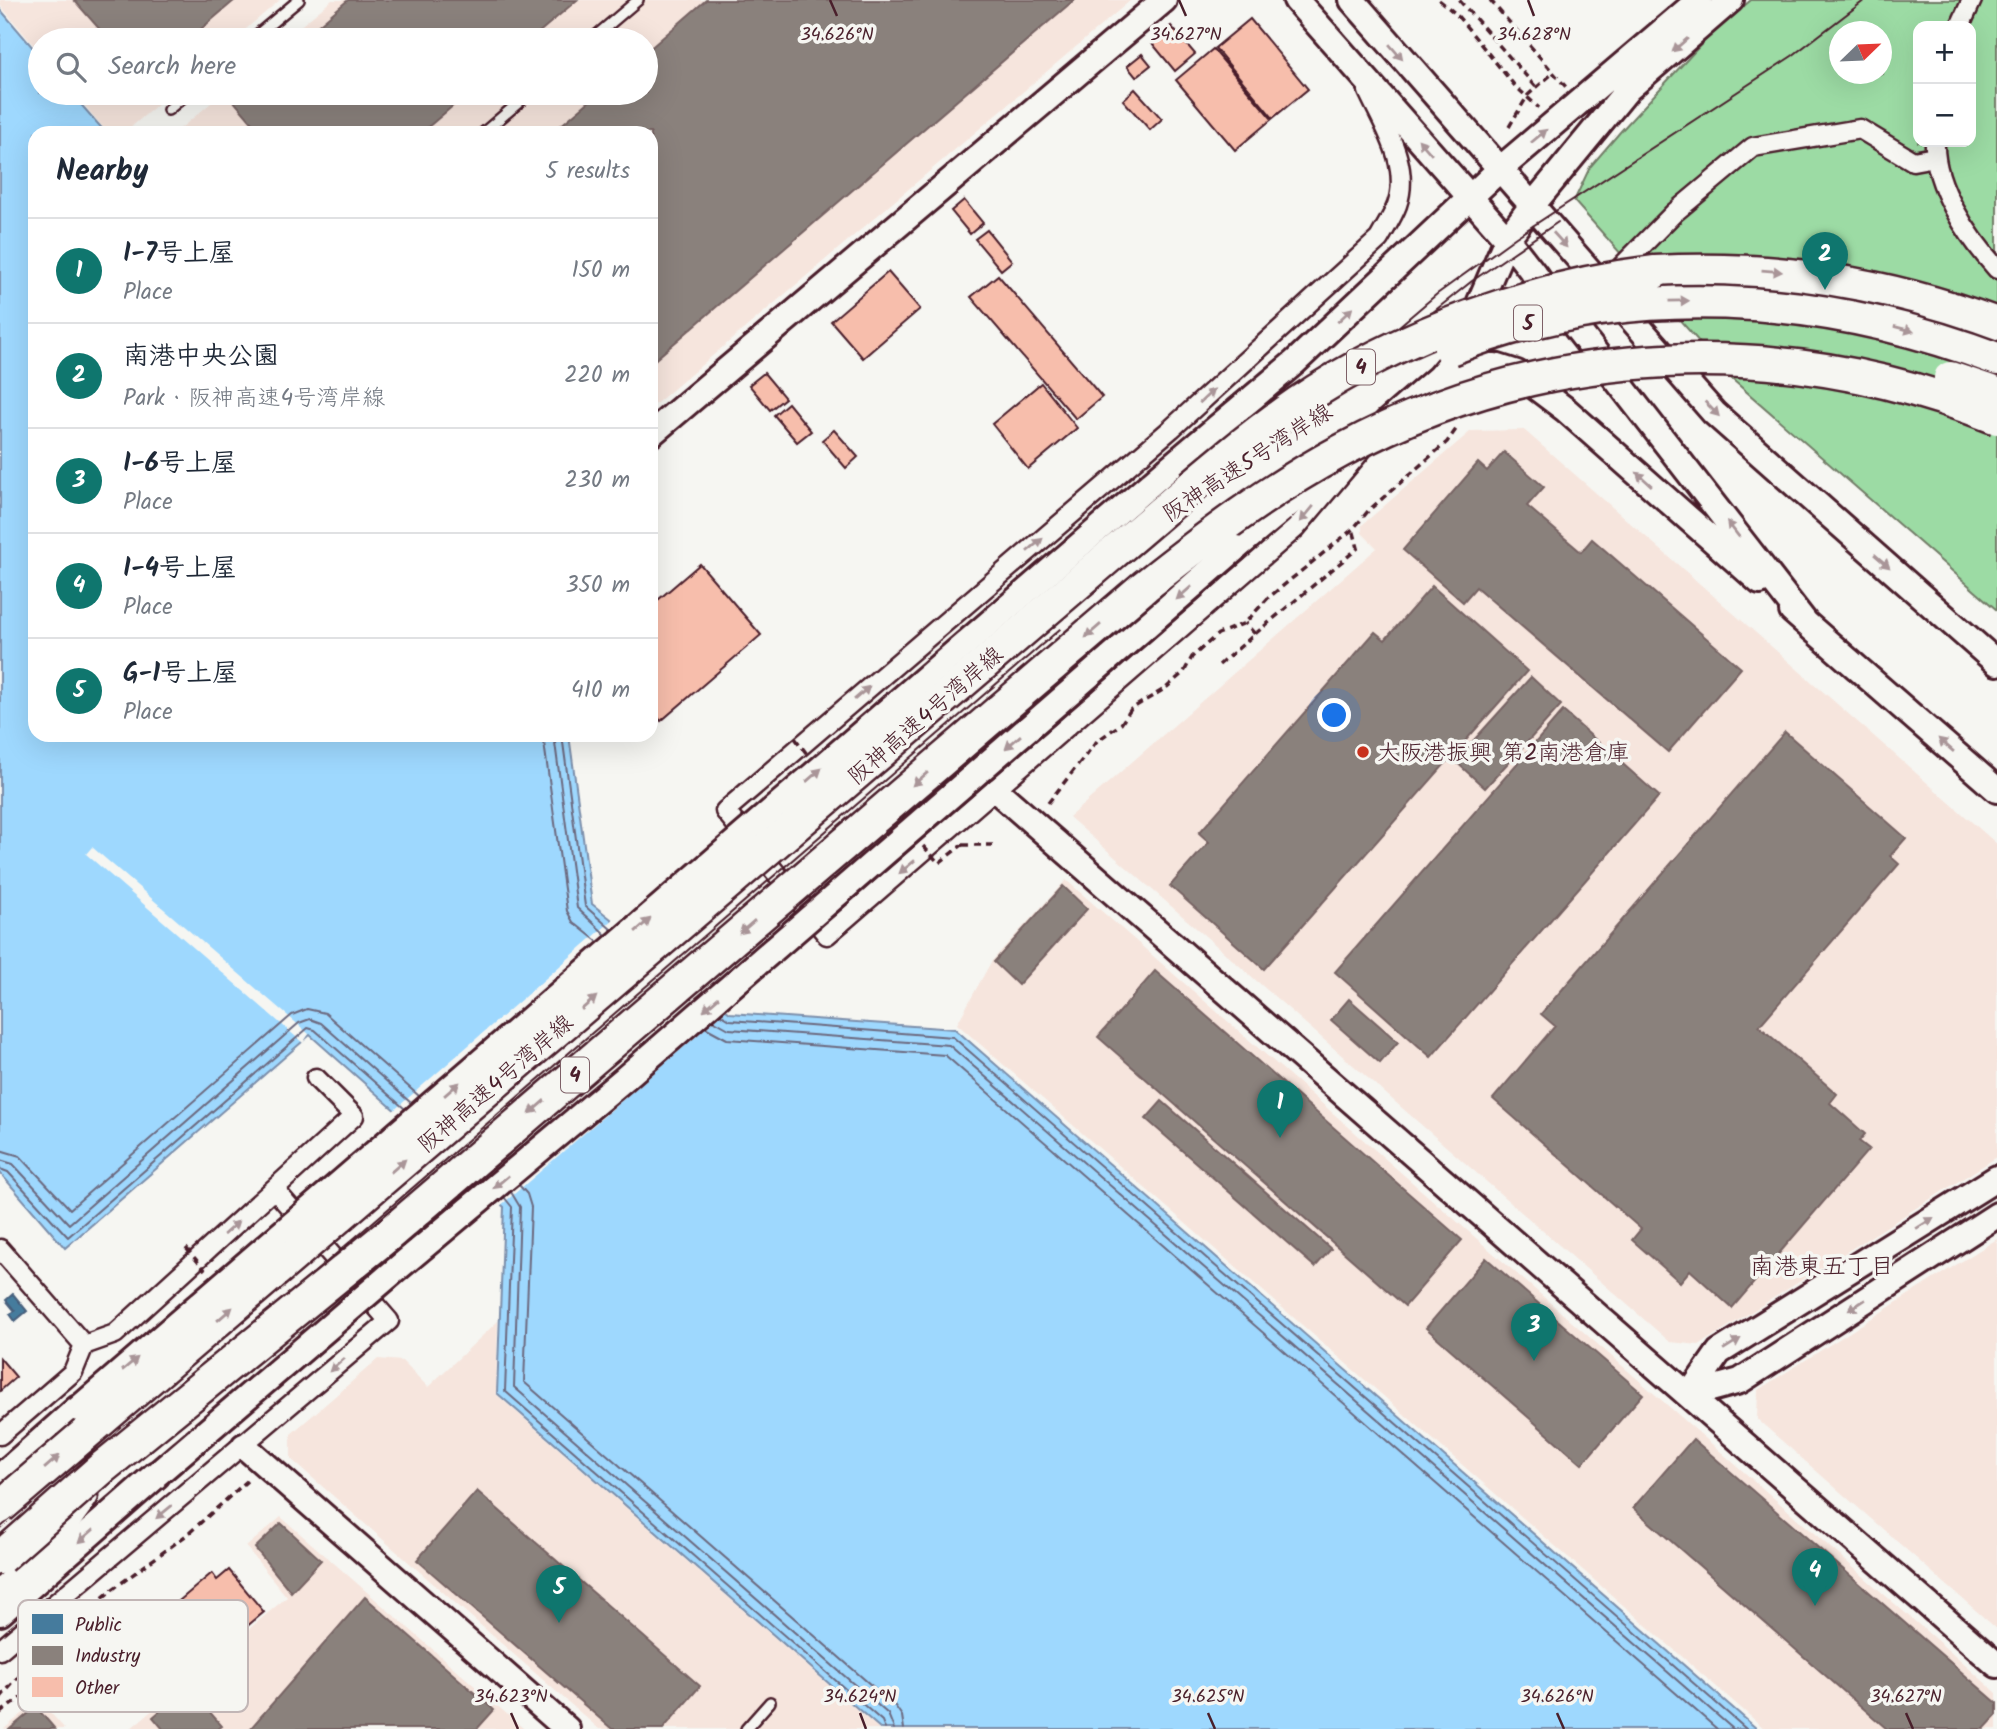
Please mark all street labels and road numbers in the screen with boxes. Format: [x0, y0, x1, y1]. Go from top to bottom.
road number: 5 [1514, 306, 1542, 340]
road number: 4 [1347, 350, 1375, 384]
street label: 阪神高速5号湾岸線 [1156, 395, 1340, 532]
street label: 阪神高速4号湾岸線 [840, 638, 1012, 795]
street label: 阪神高速4号湾岸線 [410, 1006, 582, 1163]
road number: 4 [561, 1058, 589, 1092]

